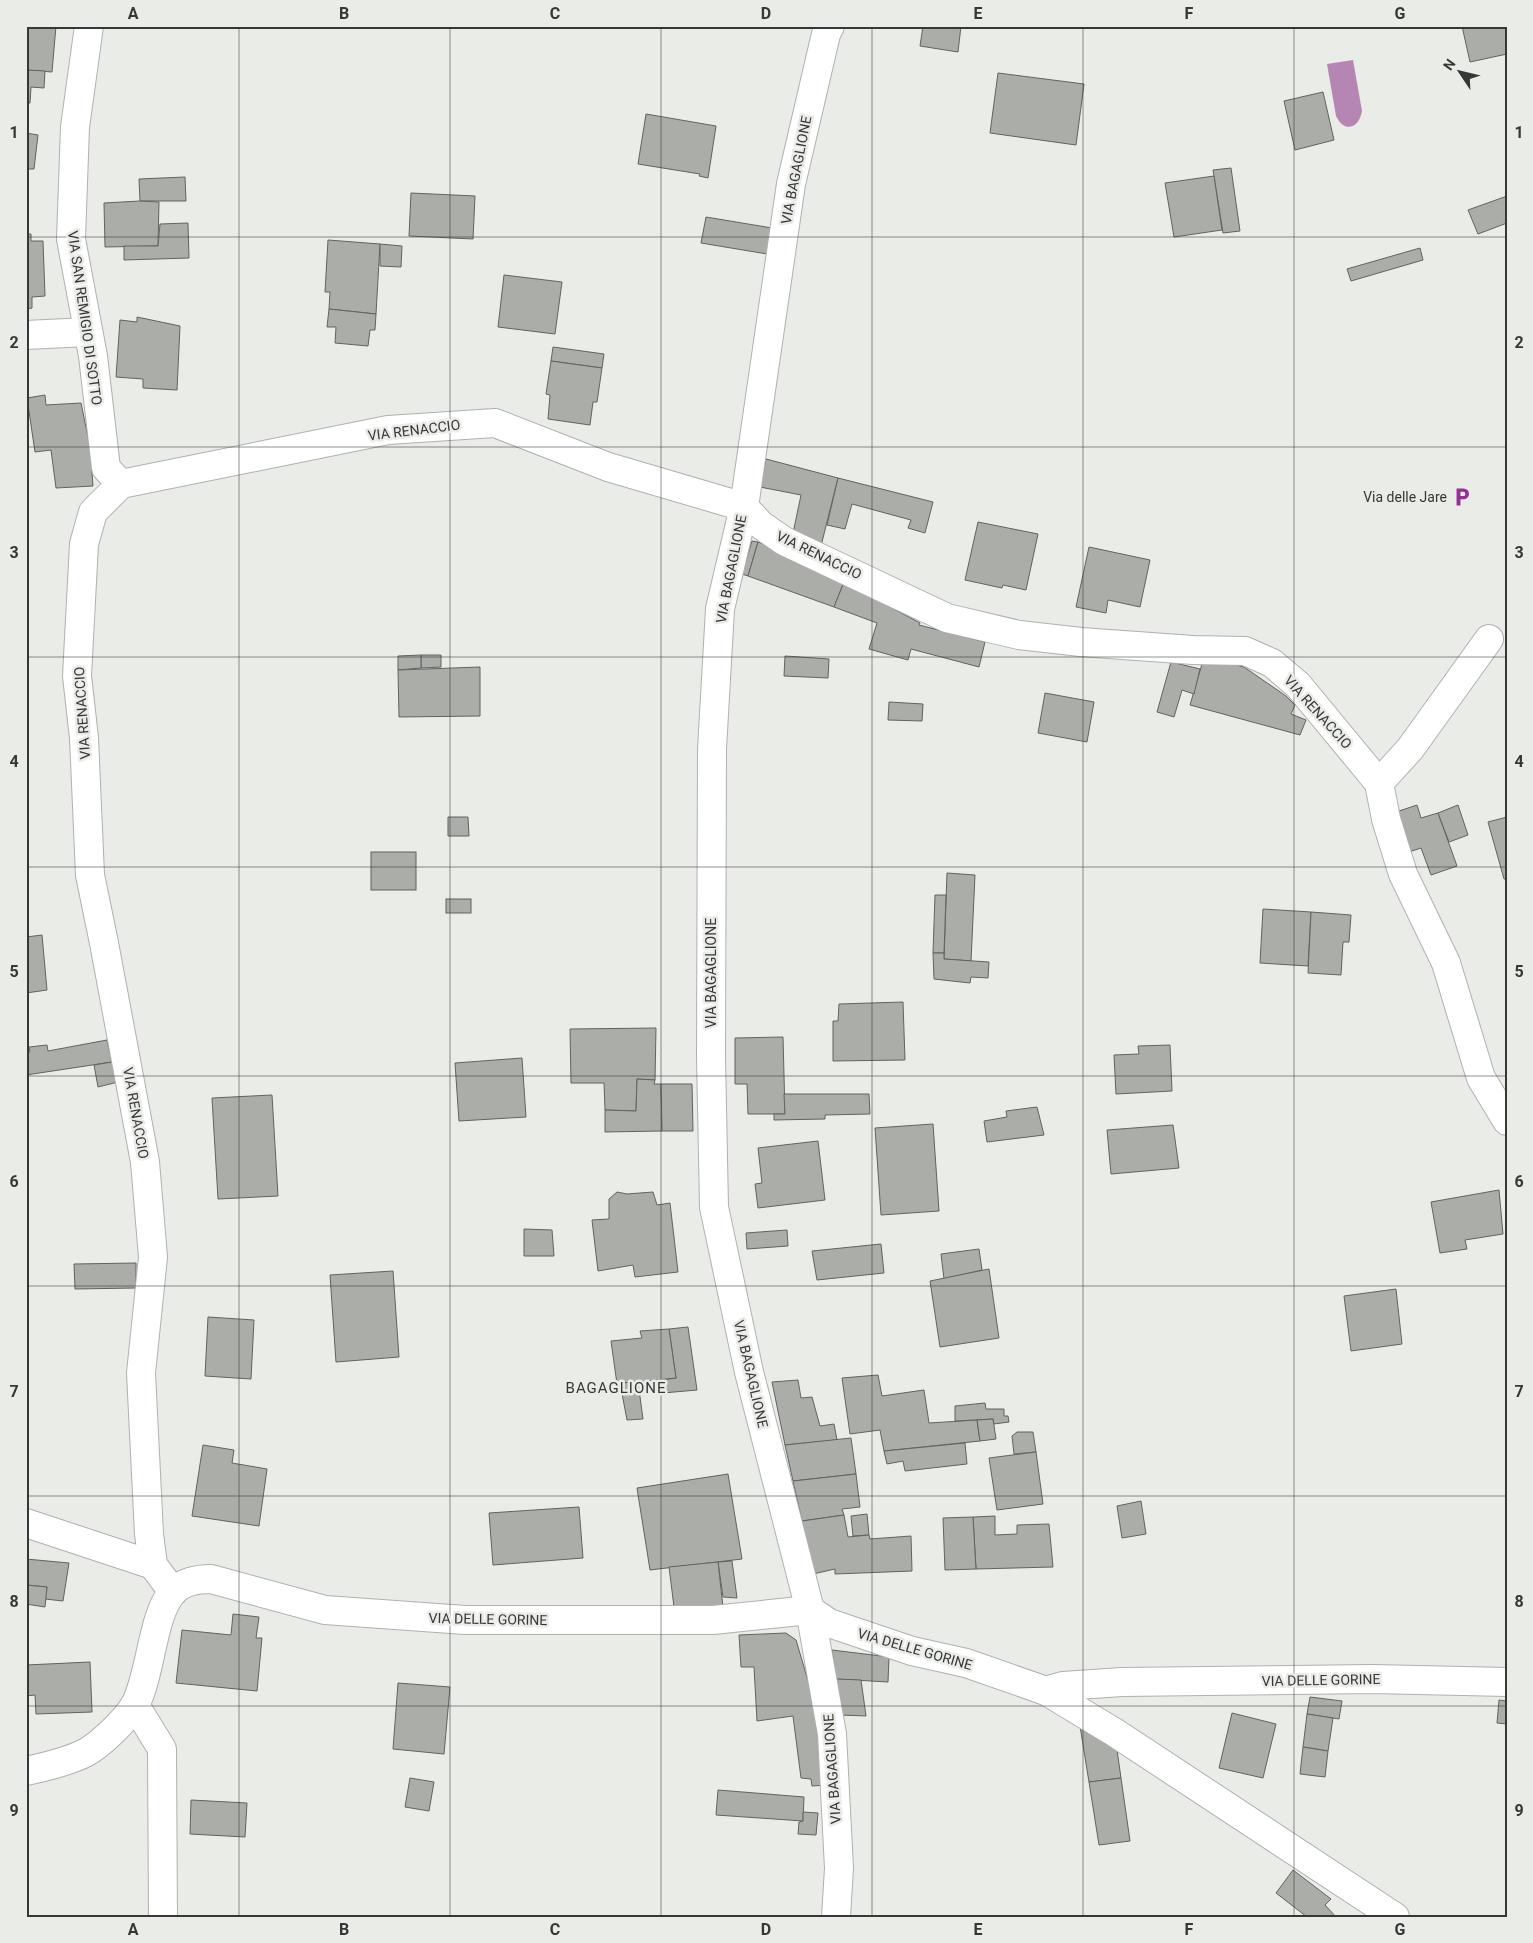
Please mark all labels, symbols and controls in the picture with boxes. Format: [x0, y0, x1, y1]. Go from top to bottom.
text: A [128, 4, 139, 23]
text: B [339, 4, 349, 23]
text: C [550, 4, 560, 23]
text: D [761, 4, 771, 23]
text: E [974, 4, 983, 23]
text: F [1185, 4, 1194, 23]
text: G [1395, 4, 1406, 23]
north arrow [1436, 48, 1486, 98]
text: N [1440, 56, 1459, 73]
street label: VIA BAGAGLIONE [778, 114, 814, 226]
text: 1 [9, 123, 19, 142]
text: 1 [1514, 123, 1524, 142]
street label: VIA SAN REMIGIO DI SOTTO [65, 230, 105, 406]
text: 2 [9, 333, 19, 352]
text: 2 [1514, 333, 1524, 352]
street label: VIA RENACCIO [367, 416, 461, 444]
parking icon: Via delle Jare [1451, 486, 1473, 508]
place label: Via delle Jare [1363, 489, 1447, 505]
street label: VIA BAGAGLIONE [713, 513, 749, 625]
street label: VIA RENACCIO [774, 527, 864, 583]
text: 3 [9, 543, 19, 562]
text: 3 [1514, 543, 1524, 562]
street label: VIA RENACCIO [71, 666, 93, 760]
street label: VIA RENACCIO [1281, 672, 1355, 752]
text: 4 [9, 752, 19, 771]
text: 4 [1514, 752, 1524, 771]
street label: VIA BAGAGLIONE [703, 918, 719, 1028]
text: 5 [9, 962, 19, 981]
text: 5 [1514, 962, 1524, 981]
street label: VIA RENACCIO [120, 1066, 152, 1160]
text: 6 [9, 1172, 19, 1191]
text: 6 [1514, 1172, 1524, 1191]
street label: VIA BAGAGLIONE [731, 1318, 771, 1430]
district label: BAGAGLIONE [566, 1379, 666, 1397]
text: 7 [9, 1382, 19, 1401]
text: 7 [1514, 1382, 1524, 1401]
text: 8 [9, 1592, 19, 1611]
text: 8 [1514, 1592, 1524, 1611]
street label: VIA DELLE GORINE [429, 1610, 547, 1628]
street label: VIA DELLE GORINE [856, 1625, 974, 1673]
street label: VIA DELLE GORINE [1262, 1671, 1380, 1689]
street label: VIA BAGAGLIONE [820, 1713, 844, 1825]
text: 9 [9, 1801, 19, 1820]
text: 9 [1514, 1801, 1524, 1820]
text: A [128, 1920, 139, 1939]
text: B [339, 1920, 349, 1939]
text: C [550, 1920, 560, 1939]
text: D [761, 1920, 771, 1939]
text: E [974, 1920, 983, 1939]
text: F [1185, 1920, 1194, 1939]
text: G [1395, 1920, 1406, 1939]

